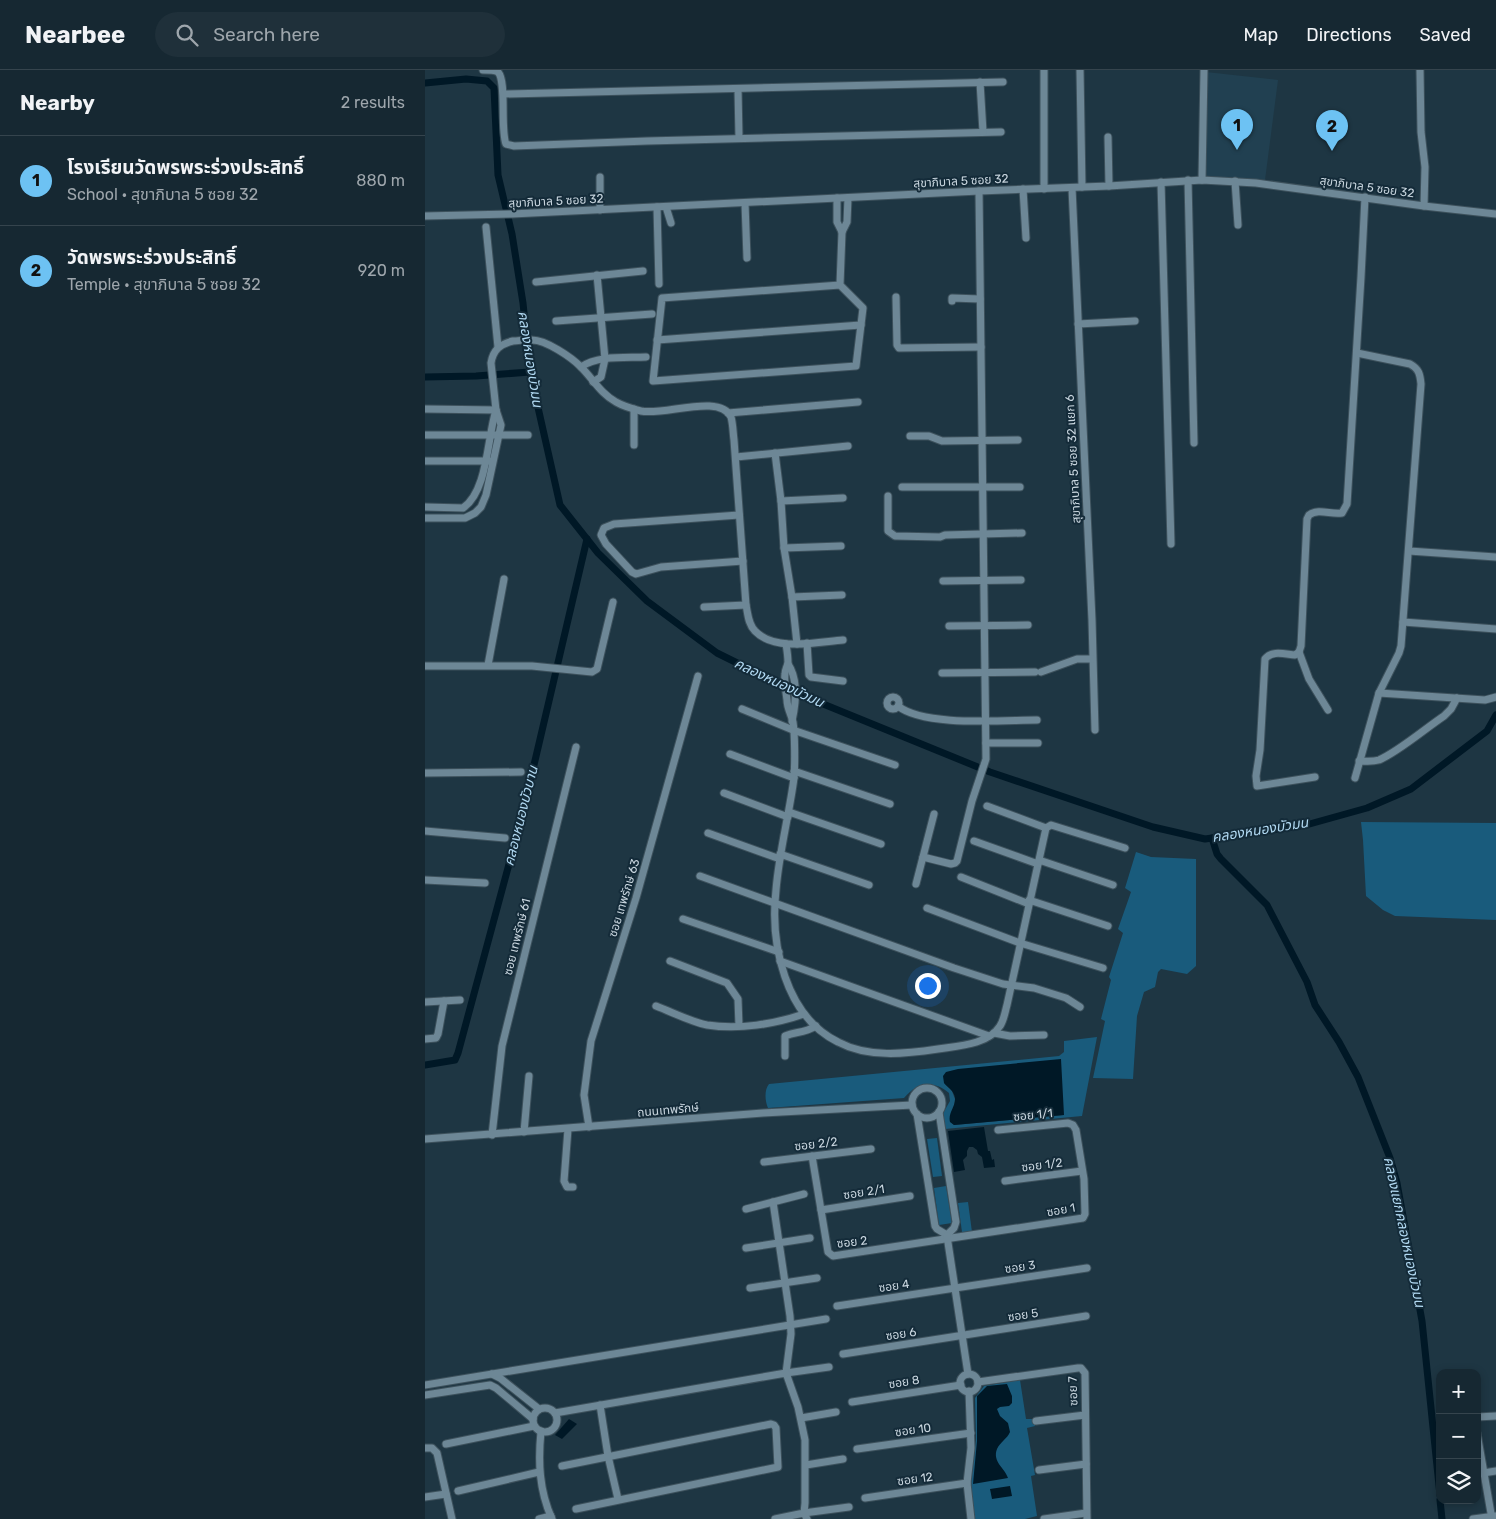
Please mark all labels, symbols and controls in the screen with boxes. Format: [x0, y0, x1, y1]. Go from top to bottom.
search box [155, 12, 505, 57]
text: Nearbee [25, 21, 125, 49]
icon: search [173, 21, 201, 49]
text: Search here [213, 23, 320, 46]
text: Map [1243, 24, 1278, 46]
text: Directions [1306, 24, 1392, 46]
text: Saved [1420, 24, 1471, 46]
text: Nearby [20, 90, 95, 115]
text: 2 results [341, 93, 405, 112]
pin: 1 [1221, 109, 1253, 150]
pin: 2 [1316, 110, 1348, 151]
text: โรงเรียนวัดพรพระร่วงประสิทธิ์ [67, 156, 304, 179]
text: 1 [32, 171, 40, 190]
text: 880 m [356, 171, 405, 190]
street label: สุขาภิบาล 5 ซอย 32 [913, 172, 1009, 190]
street label: สุขาภิบาล 5 ซอย 32 [1319, 173, 1415, 201]
text: School · สุขาภิบาล 5 ซอย 32 [67, 185, 258, 204]
street label: สุขาภิบาล 5 ซอย 32 [508, 192, 604, 210]
text: วัดพรพระร่วงประสิทธิ์ [67, 246, 236, 269]
text: 2 [31, 261, 41, 280]
text: 920 m [358, 261, 405, 280]
text: Temple · สุขาภิบาล 5 ซอย 32 [67, 275, 261, 294]
water label: คลองหนองบัวมน [514, 310, 546, 410]
street label: สุขาภิบาล 5 ซอย 32 แยก 6 [1063, 394, 1083, 524]
water label: คลองหนองบัวมน [731, 655, 828, 712]
water label: คลองหนองบัวบาน [500, 763, 542, 868]
water label: คลองหนองบัวมน [1211, 814, 1311, 846]
street label: ซอย เทพรักษ์ 63 [605, 857, 643, 939]
street label: ซอย เทพรักษ์ 61 [501, 897, 533, 977]
your location [915, 973, 941, 999]
street label: ถนนเทพรักษ์ [637, 1100, 700, 1120]
street label: ซอย 1/1 [1013, 1106, 1053, 1124]
street label: ซอย 2/2 [794, 1134, 838, 1154]
water label: คลองแยกคลองหนองบัวมน [1380, 1155, 1429, 1310]
street label: ซอย 1/2 [1021, 1156, 1063, 1174]
street label: ซอย 2/1 [842, 1182, 886, 1202]
street label: ซอย 1 [1046, 1201, 1076, 1219]
street label: ซอย 2 [836, 1233, 868, 1251]
street label: ซอย 3 [1004, 1258, 1036, 1276]
street label: ซอย 4 [878, 1277, 911, 1295]
street label: ซอย 5 [1007, 1306, 1039, 1324]
street label: ซอย 6 [885, 1325, 917, 1343]
map controls [1436, 1369, 1481, 1504]
button: + [1436, 1369, 1481, 1414]
street label: ซอย 8 [887, 1373, 921, 1391]
street label: ซอย 7 [1065, 1376, 1081, 1406]
button: − [1436, 1414, 1481, 1459]
street label: ซอย 10 [894, 1421, 932, 1439]
button: layers [1436, 1459, 1481, 1504]
street label: ซอย 12 [896, 1470, 934, 1488]

